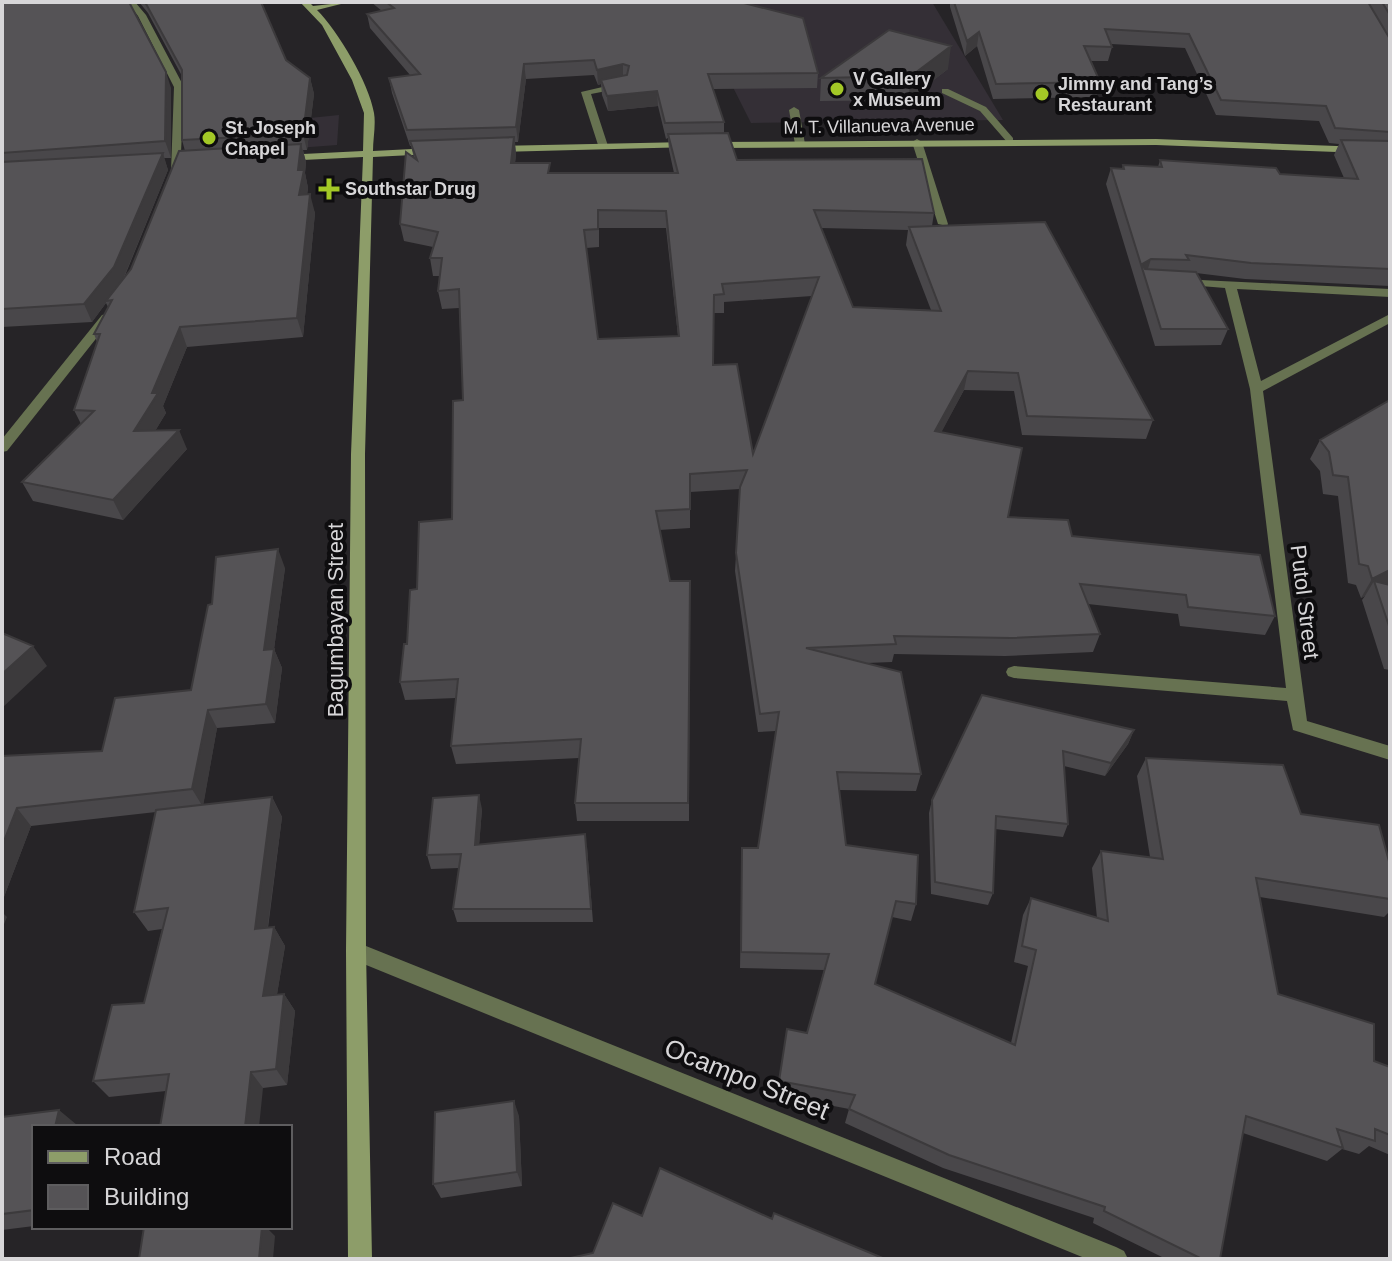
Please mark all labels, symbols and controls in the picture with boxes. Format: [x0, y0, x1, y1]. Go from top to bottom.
place label: V Gallery x Museum [853, 69, 941, 110]
place label: Jimmy and Tang’s Restaurant [1058, 74, 1213, 115]
marker: V Gallery x Museum [828, 80, 846, 98]
marker: Jimmy and Tang’s Restaurant [1033, 85, 1051, 103]
street label: M. T. Villanueva Avenue [783, 114, 975, 138]
place label: St. Joseph Chapel [225, 118, 316, 159]
marker: St. Joseph Chapel [200, 129, 218, 147]
place label: Southstar Drug [345, 179, 476, 199]
marker: Southstar Drug [320, 180, 338, 198]
street label: Bagumbayan Street [323, 523, 348, 717]
street label: Putol Street [1286, 543, 1324, 661]
street label: Ocampo Street [660, 1032, 834, 1126]
legend [32, 1125, 292, 1229]
text: Road [104, 1143, 161, 1170]
text: Building [104, 1183, 189, 1210]

